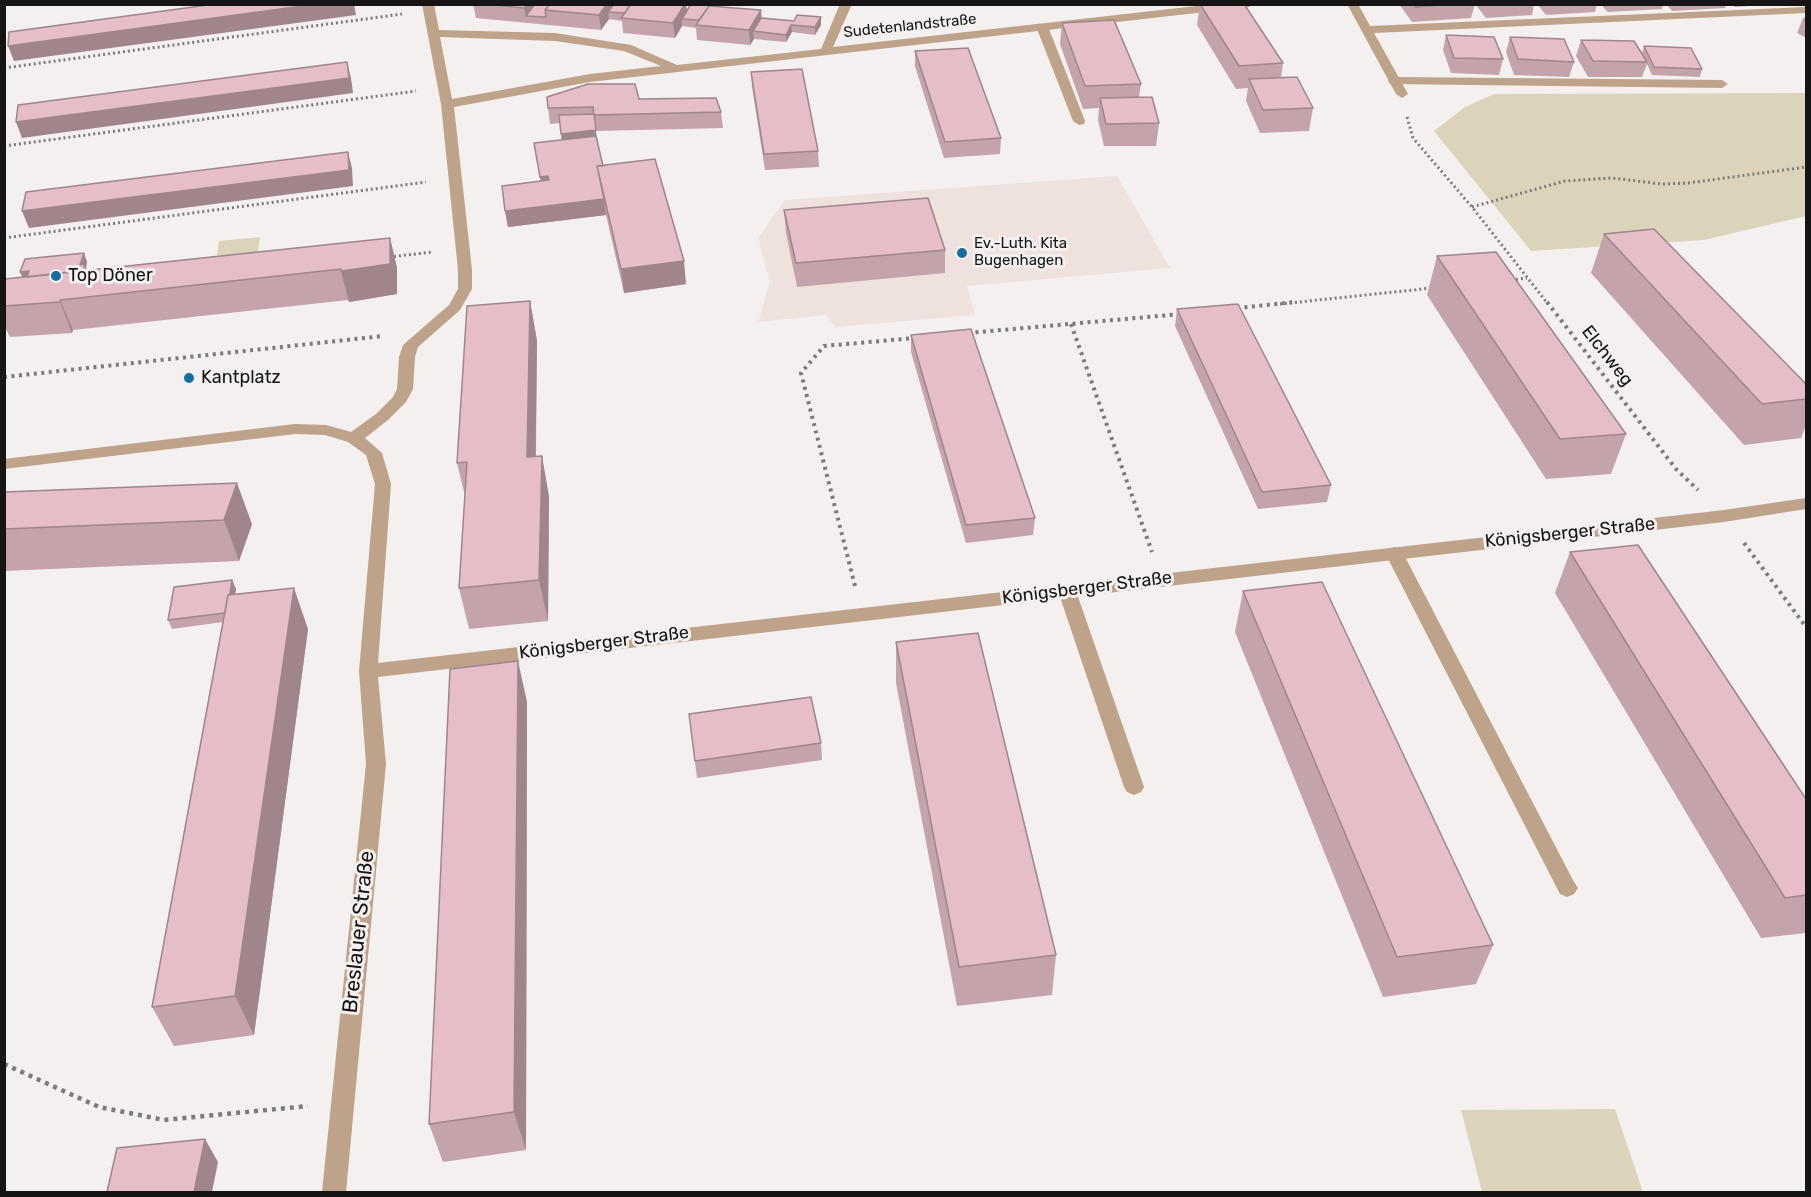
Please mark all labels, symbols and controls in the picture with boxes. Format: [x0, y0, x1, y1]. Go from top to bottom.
street label: Sudetenlandstraße [843, 10, 977, 42]
place label: Ev.-Luth. Kita Bugenhagen [974, 235, 1067, 270]
marker: Ev.-Luth. Kita Bugenhagen [955, 246, 969, 260]
place label: Top Döner [68, 265, 153, 287]
marker: Top Döner [49, 269, 63, 283]
street label: Elchweg [1577, 321, 1637, 391]
place label: Kantplatz [201, 367, 281, 389]
marker: Kantplatz [182, 371, 196, 385]
street label: Königsberger Straße [1484, 513, 1656, 553]
street label: Königsberger Straße [1001, 567, 1173, 609]
street label: Königsberger Straße [518, 622, 690, 664]
street label: Breslauer Straße [338, 849, 380, 1015]

